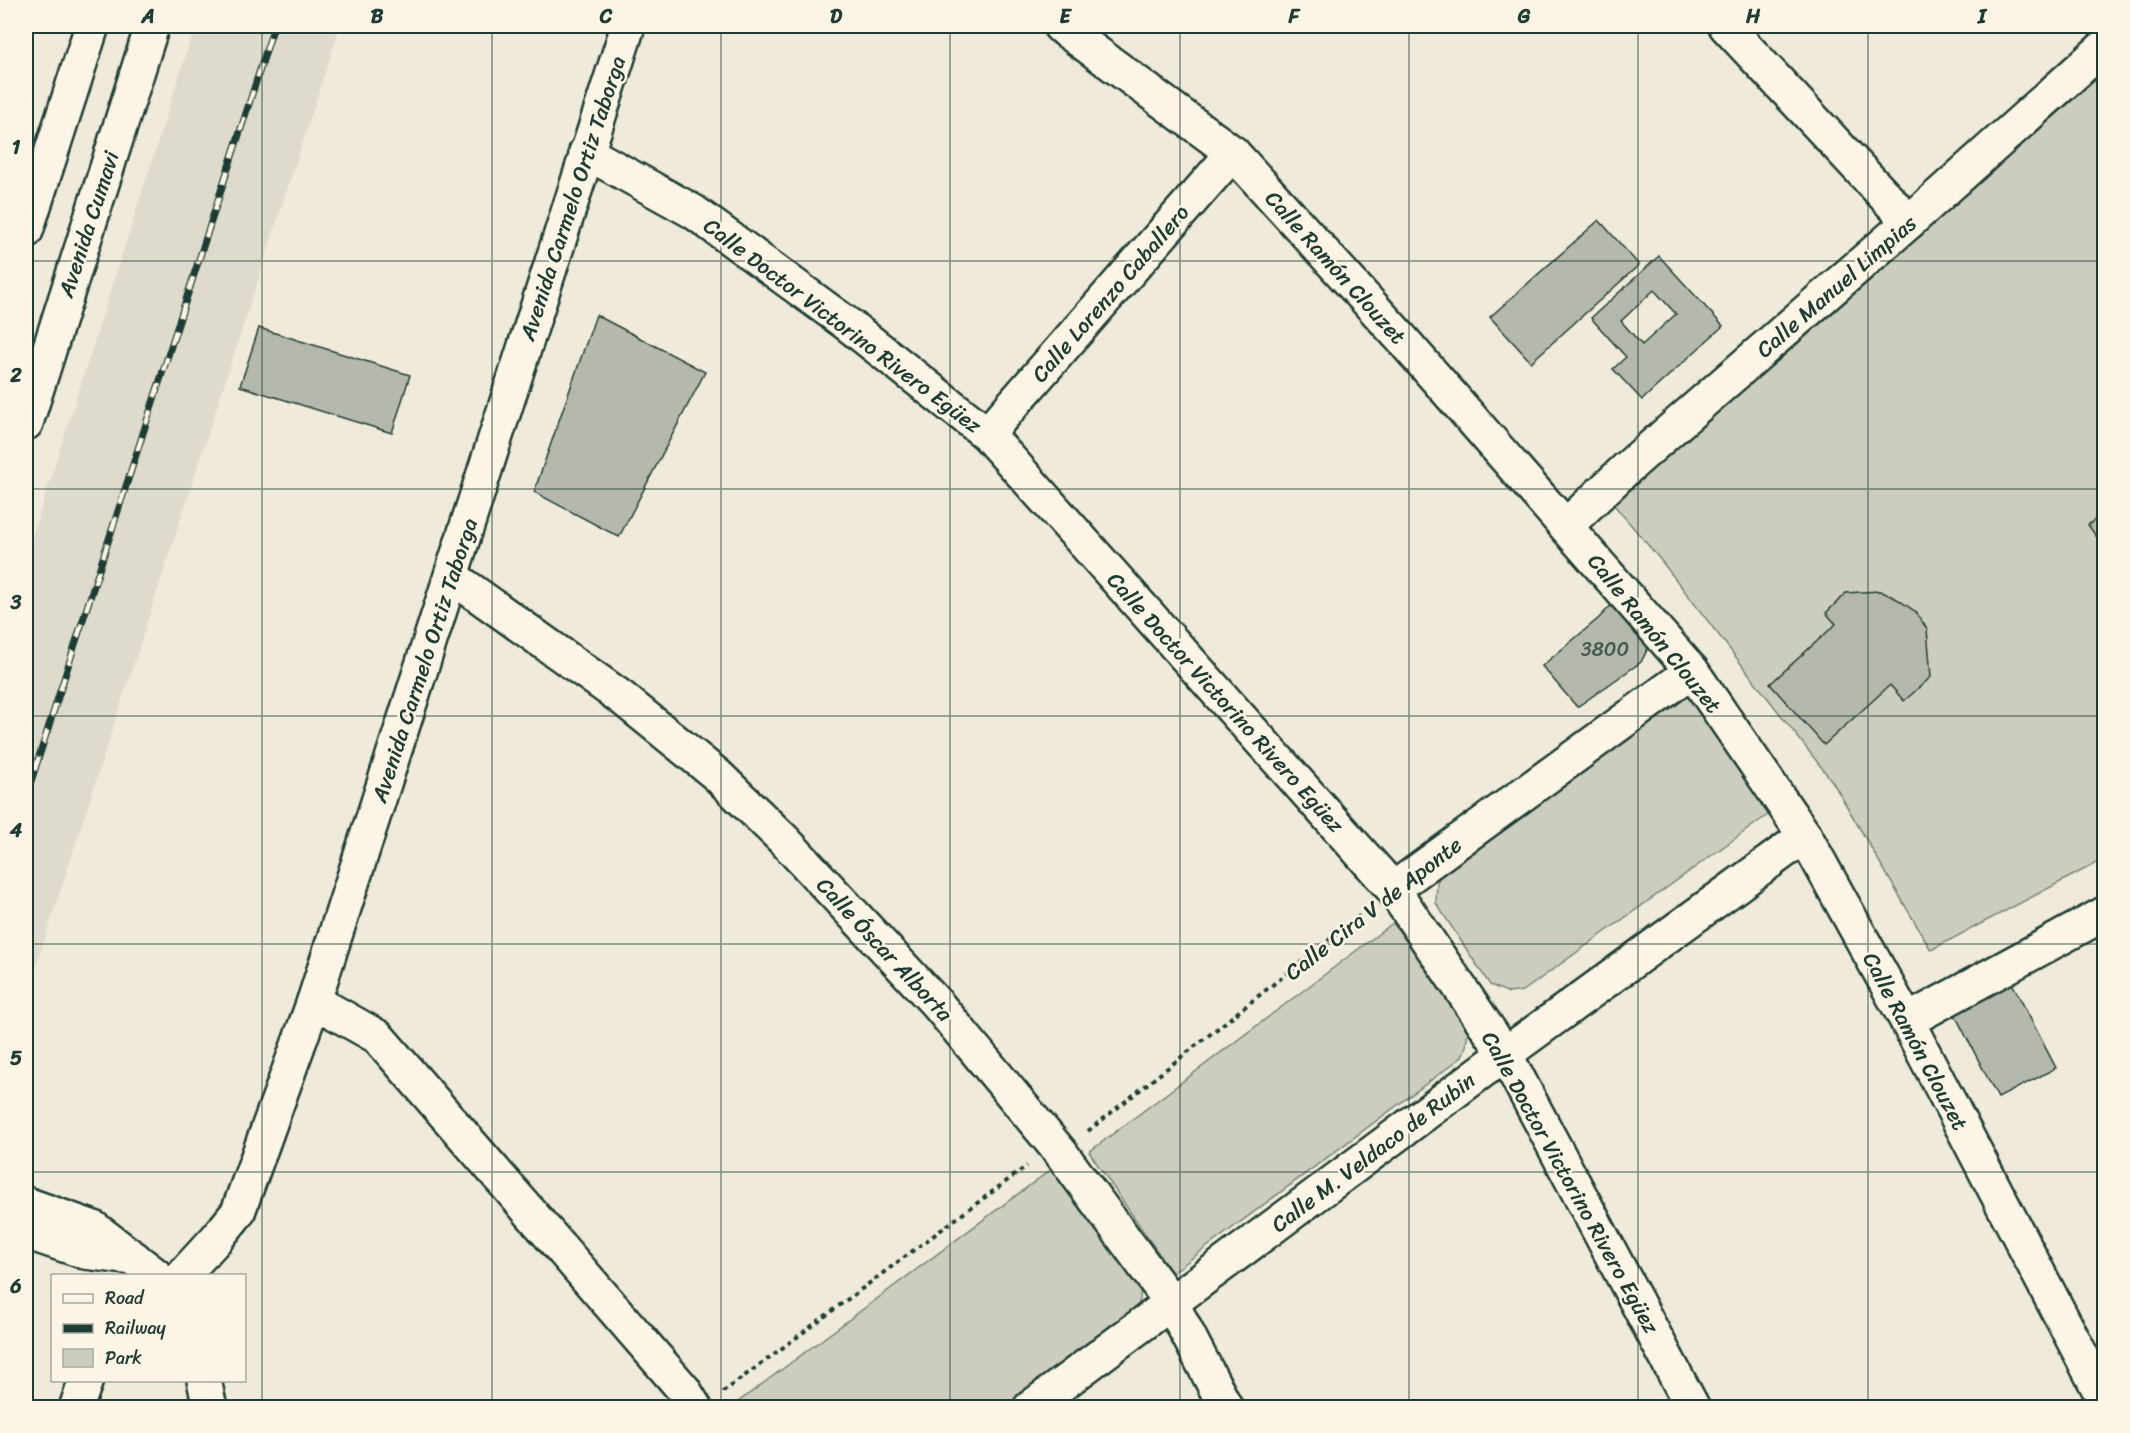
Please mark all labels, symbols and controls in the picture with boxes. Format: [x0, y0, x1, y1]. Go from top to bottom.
text: A [140, 0, 155, 34]
text: B [371, 0, 384, 34]
text: C [599, 0, 613, 34]
text: D [830, 0, 843, 34]
text: E [1059, 0, 1072, 34]
text: F [1288, 0, 1301, 34]
text: G [1517, 0, 1531, 34]
text: H [1745, 0, 1761, 34]
text: I [1977, 0, 1988, 34]
street label: Avenida Carmelo Ortiz Taborga [508, 51, 637, 347]
text: 1 [12, 130, 21, 165]
street label: Avenida Cumavi [46, 145, 131, 303]
street label: Calle Ramón Clouzet [1255, 181, 1416, 354]
street label: Calle Lorenzo Caballero [1021, 195, 1199, 391]
street label: Calle Manuel Limpias [1747, 204, 1926, 368]
street label: Calle Doctor Victorino Rivero Egüez [695, 207, 991, 444]
text: 2 [9, 358, 22, 393]
street label: Avenida Carmelo Ortiz Taborga [360, 513, 489, 809]
street label: Calle Ramón Clouzet [1577, 544, 1732, 723]
street label: Calle Doctor Victorino Rivero Egüez [1097, 563, 1355, 843]
text: 3 [10, 585, 22, 620]
house number: 3800 [1581, 632, 1629, 667]
text: 4 [9, 813, 23, 848]
street label: Calle Cira V de Aponte [1276, 826, 1471, 991]
street label: Calle Óscar Alborta [807, 868, 963, 1032]
street label: Calle Ramón Clouzet [1852, 945, 1979, 1138]
street label: Calle Doctor Victorino Rivero Egüez [1471, 1024, 1671, 1341]
text: 5 [10, 1041, 22, 1076]
street label: Calle M. Veldaco de Rubin [1262, 1062, 1484, 1243]
text: 6 [9, 1269, 22, 1304]
legend [51, 1274, 246, 1382]
text: Road [105, 1282, 145, 1314]
text: Railway [105, 1312, 167, 1344]
text: Park [105, 1342, 142, 1374]

